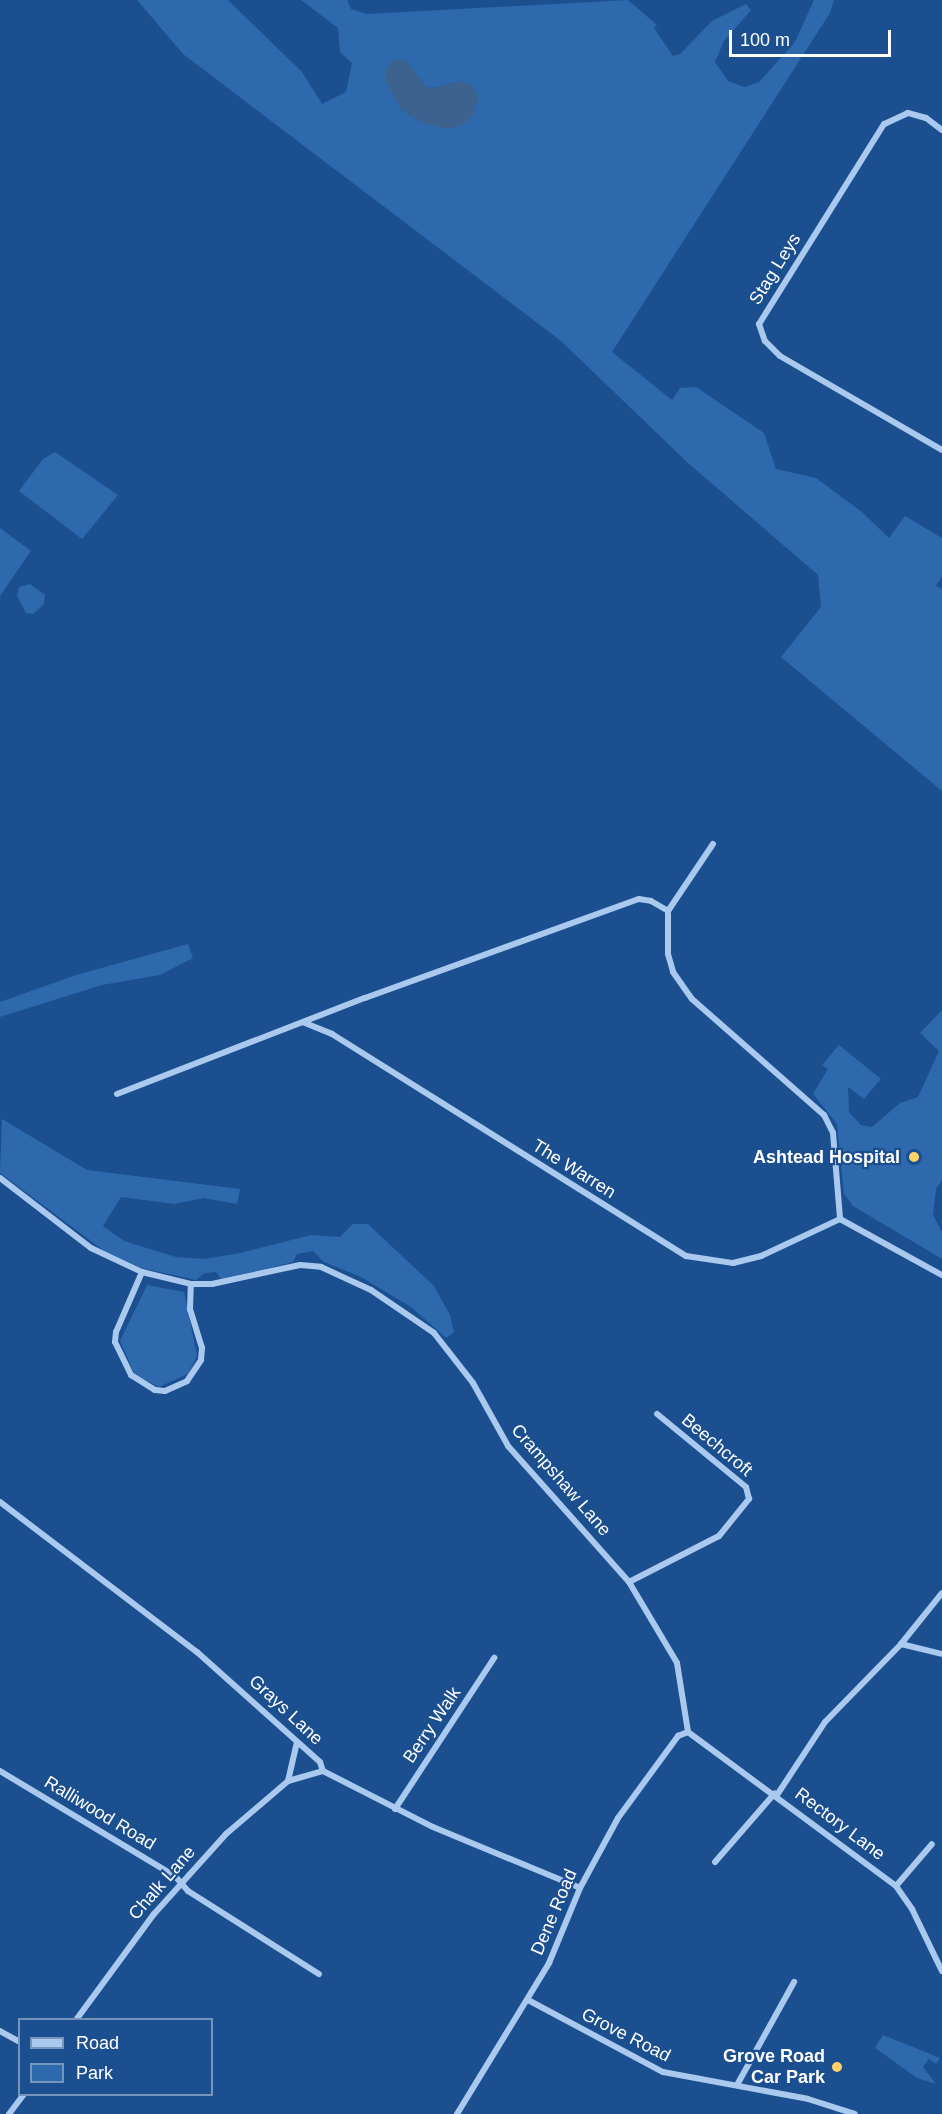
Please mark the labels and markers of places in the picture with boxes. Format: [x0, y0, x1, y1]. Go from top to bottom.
place label: Ashtead Hospital [753, 1146, 900, 1168]
marker: Ashtead Hospital [905, 1148, 923, 1166]
place label: Grove Road Car Park [723, 2046, 825, 2088]
marker: Grove Road Car Park [830, 2060, 844, 2074]

